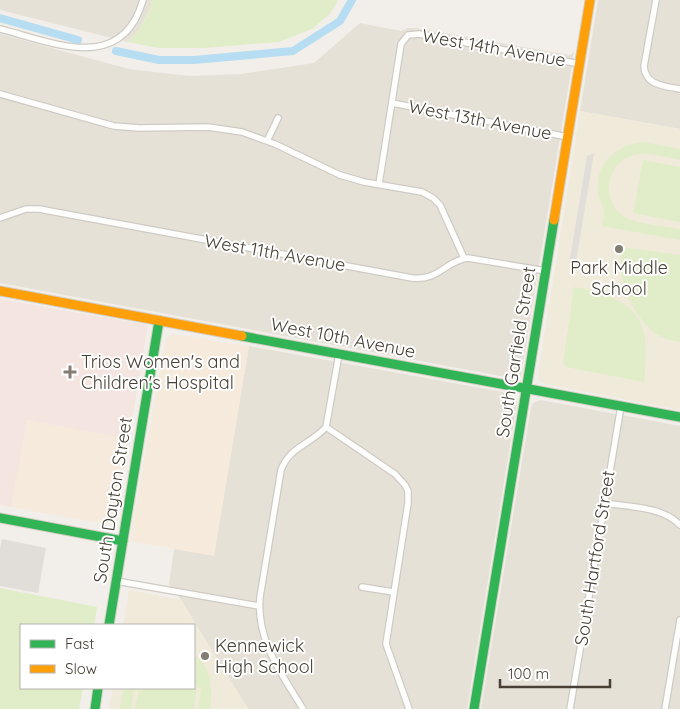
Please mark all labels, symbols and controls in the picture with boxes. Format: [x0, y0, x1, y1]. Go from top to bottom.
street label: West 14th Avenue [420, 24, 568, 71]
street label: West 13th Avenue [406, 94, 554, 145]
street label: West 11th Avenue [203, 229, 347, 276]
marker: Park Middle School [613, 243, 625, 255]
place label: Park Middle School [570, 256, 668, 300]
street label: South Garfield Street [491, 265, 540, 439]
street label: West 10th Avenue [269, 312, 417, 363]
place label: Trios Women's and Children's Hospital [81, 350, 240, 394]
marker: Trios Women's and Children's Hospital [63, 365, 77, 379]
street label: South Dayton Street [88, 415, 137, 585]
street label: South Hartford Street [569, 469, 620, 647]
legend [20, 624, 195, 689]
text: Fast [65, 634, 94, 653]
place label: Kennewick High School [215, 634, 314, 678]
marker: Kennewick High School [199, 650, 211, 662]
scale bar [500, 656, 610, 688]
text: Slow [65, 659, 97, 678]
text: 100 m [508, 664, 549, 683]

